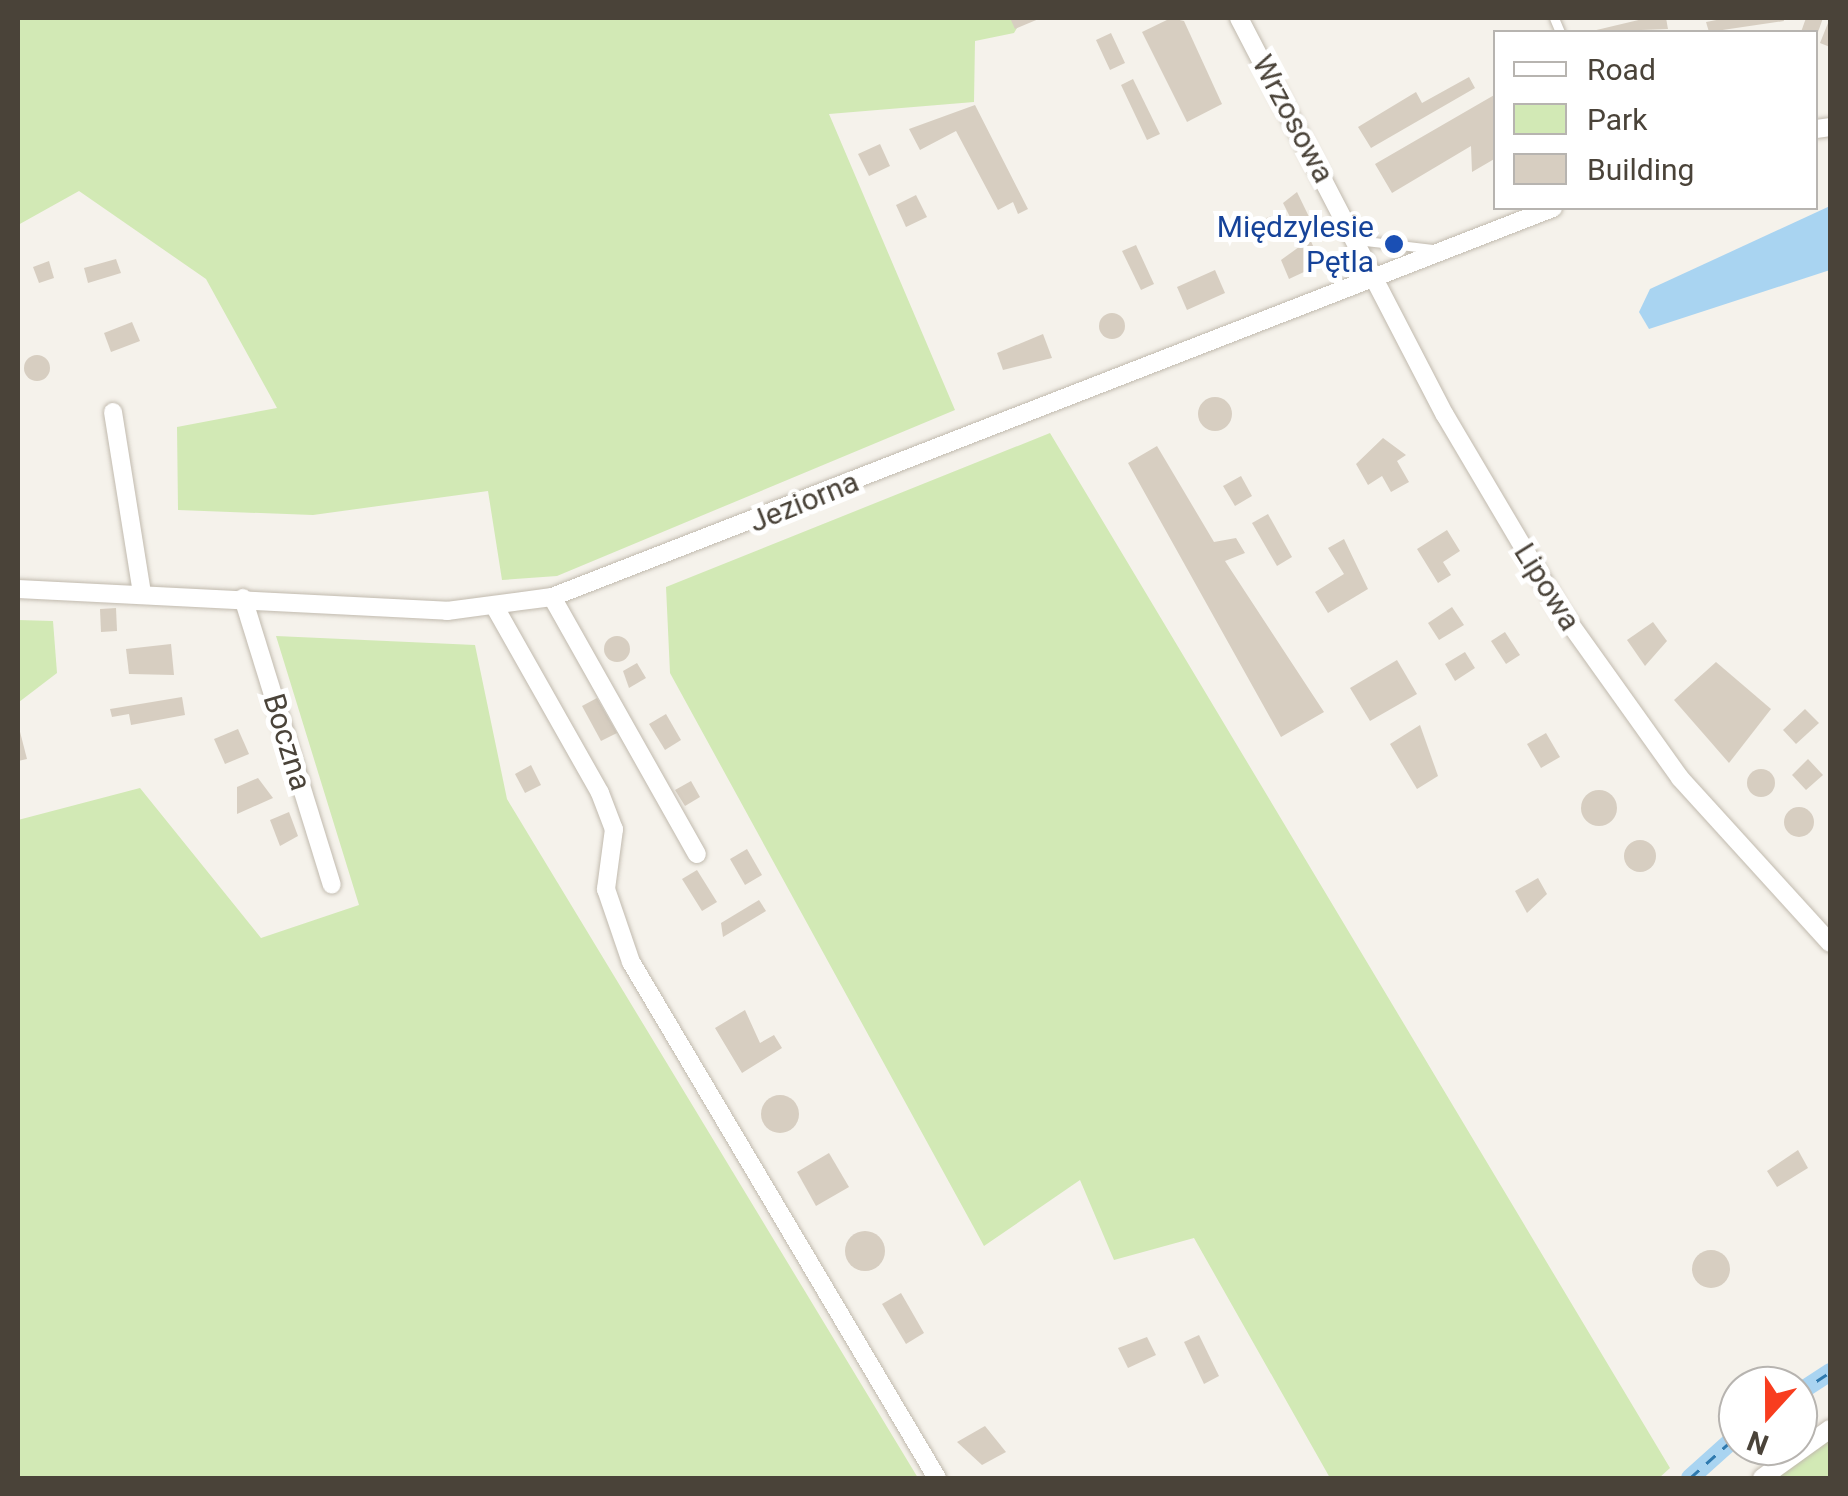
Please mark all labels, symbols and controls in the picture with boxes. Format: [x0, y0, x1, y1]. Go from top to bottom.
legend [1493, 30, 1818, 210]
street label: Wrzosowa [1244, 49, 1342, 189]
text: Road [1587, 52, 1656, 87]
text: Park [1587, 102, 1647, 137]
text: Building [1587, 152, 1694, 187]
place label: Międzylesie Pętla [1217, 209, 1374, 280]
marker: Międzylesie Pętla [1383, 233, 1405, 255]
street label: Jeziorna [744, 464, 864, 540]
street label: Lipowa [1506, 537, 1588, 637]
street label: Boczna [255, 689, 319, 795]
north arrow [1718, 1366, 1818, 1466]
text: N [1743, 1424, 1773, 1462]

